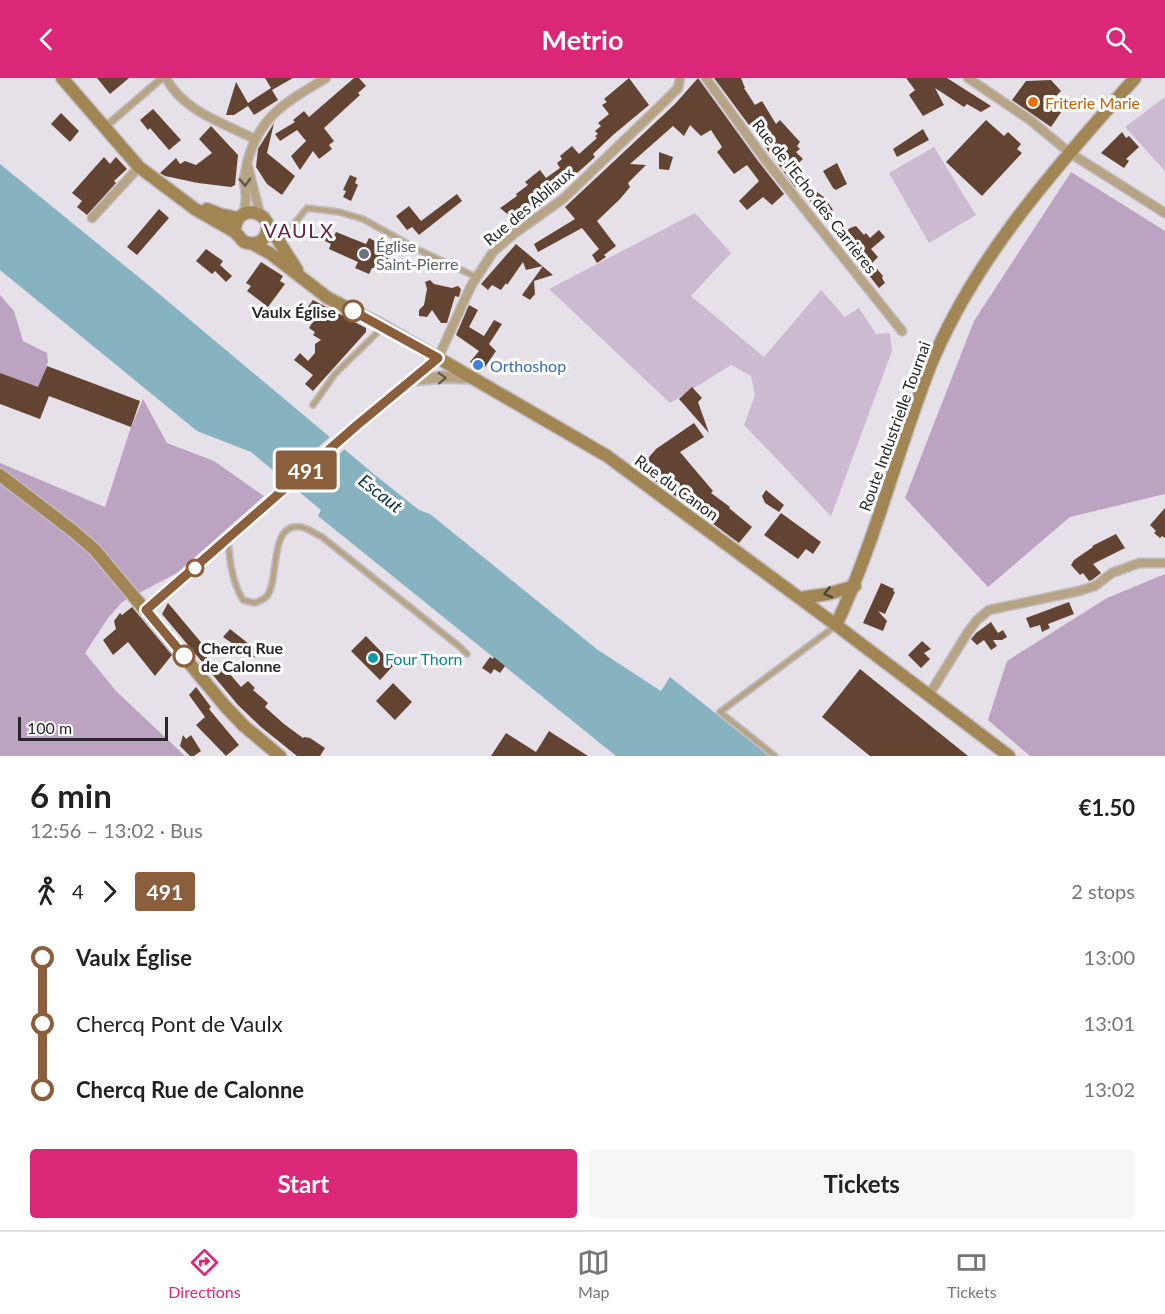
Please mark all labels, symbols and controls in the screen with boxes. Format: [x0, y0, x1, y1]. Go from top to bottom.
icon: back [30, 23, 63, 56]
text: Metrio [542, 23, 623, 56]
icon: search [1102, 23, 1135, 56]
place label: Friterie Marie [1045, 93, 1140, 112]
marker: Friterie Marie [1026, 95, 1040, 109]
street label: Rue de l'Echo des Carrières [749, 115, 881, 277]
street label: Rue des Abliaux [479, 163, 577, 249]
one-way arrow [239, 178, 252, 187]
district label: VAULX [263, 218, 335, 242]
place label: Église Saint-Pierre [376, 236, 458, 273]
marker: Église Saint-Pierre [357, 247, 371, 261]
marker: Vaulx Église [342, 300, 364, 322]
place label: Vaulx Église [251, 302, 336, 321]
street label: Route Industrielle Tournai [854, 338, 934, 514]
place label: Orthoshop [490, 356, 566, 375]
marker: Orthoshop [471, 358, 485, 372]
one-way arrow [438, 371, 447, 384]
line badge: 491 [272, 450, 340, 490]
street label: Rue du Canon [631, 450, 723, 524]
text: 491 [288, 458, 324, 483]
water label: Escaut [355, 469, 408, 517]
unlabelled marker [186, 559, 204, 577]
one-way arrow [823, 586, 833, 599]
place label: Chercq Rue de Calonne [201, 638, 283, 675]
marker: Chercq Rue de Calonne [173, 645, 195, 667]
place label: Four Thorn [385, 649, 463, 668]
marker: Four Thorn [366, 651, 380, 665]
scale bar [18, 714, 168, 742]
text: 100 m [27, 718, 72, 737]
text: 6 min [30, 775, 112, 815]
text: €1.50 [1079, 794, 1135, 821]
text: 12:56 – 13:02 · Bus [30, 818, 203, 842]
icon: walk [30, 875, 63, 908]
icon: forward [93, 875, 126, 908]
text: 4 [72, 879, 84, 903]
text: 491 [147, 879, 183, 904]
text: 2 stops [1071, 879, 1135, 903]
text: Vaulx Église [76, 944, 192, 971]
text: 13:00 [1084, 945, 1135, 969]
text: Chercq Pont de Vaulx [76, 1010, 283, 1037]
text: 13:01 [1084, 1011, 1135, 1035]
text: Chercq Rue de Calonne [76, 1076, 304, 1103]
text: 13:02 [1084, 1077, 1135, 1101]
button: Start [30, 1149, 577, 1218]
button: Tickets [589, 1149, 1135, 1218]
tab: Directions [168, 1246, 241, 1301]
tab: Map [577, 1246, 610, 1301]
tab: Tickets [947, 1246, 997, 1301]

